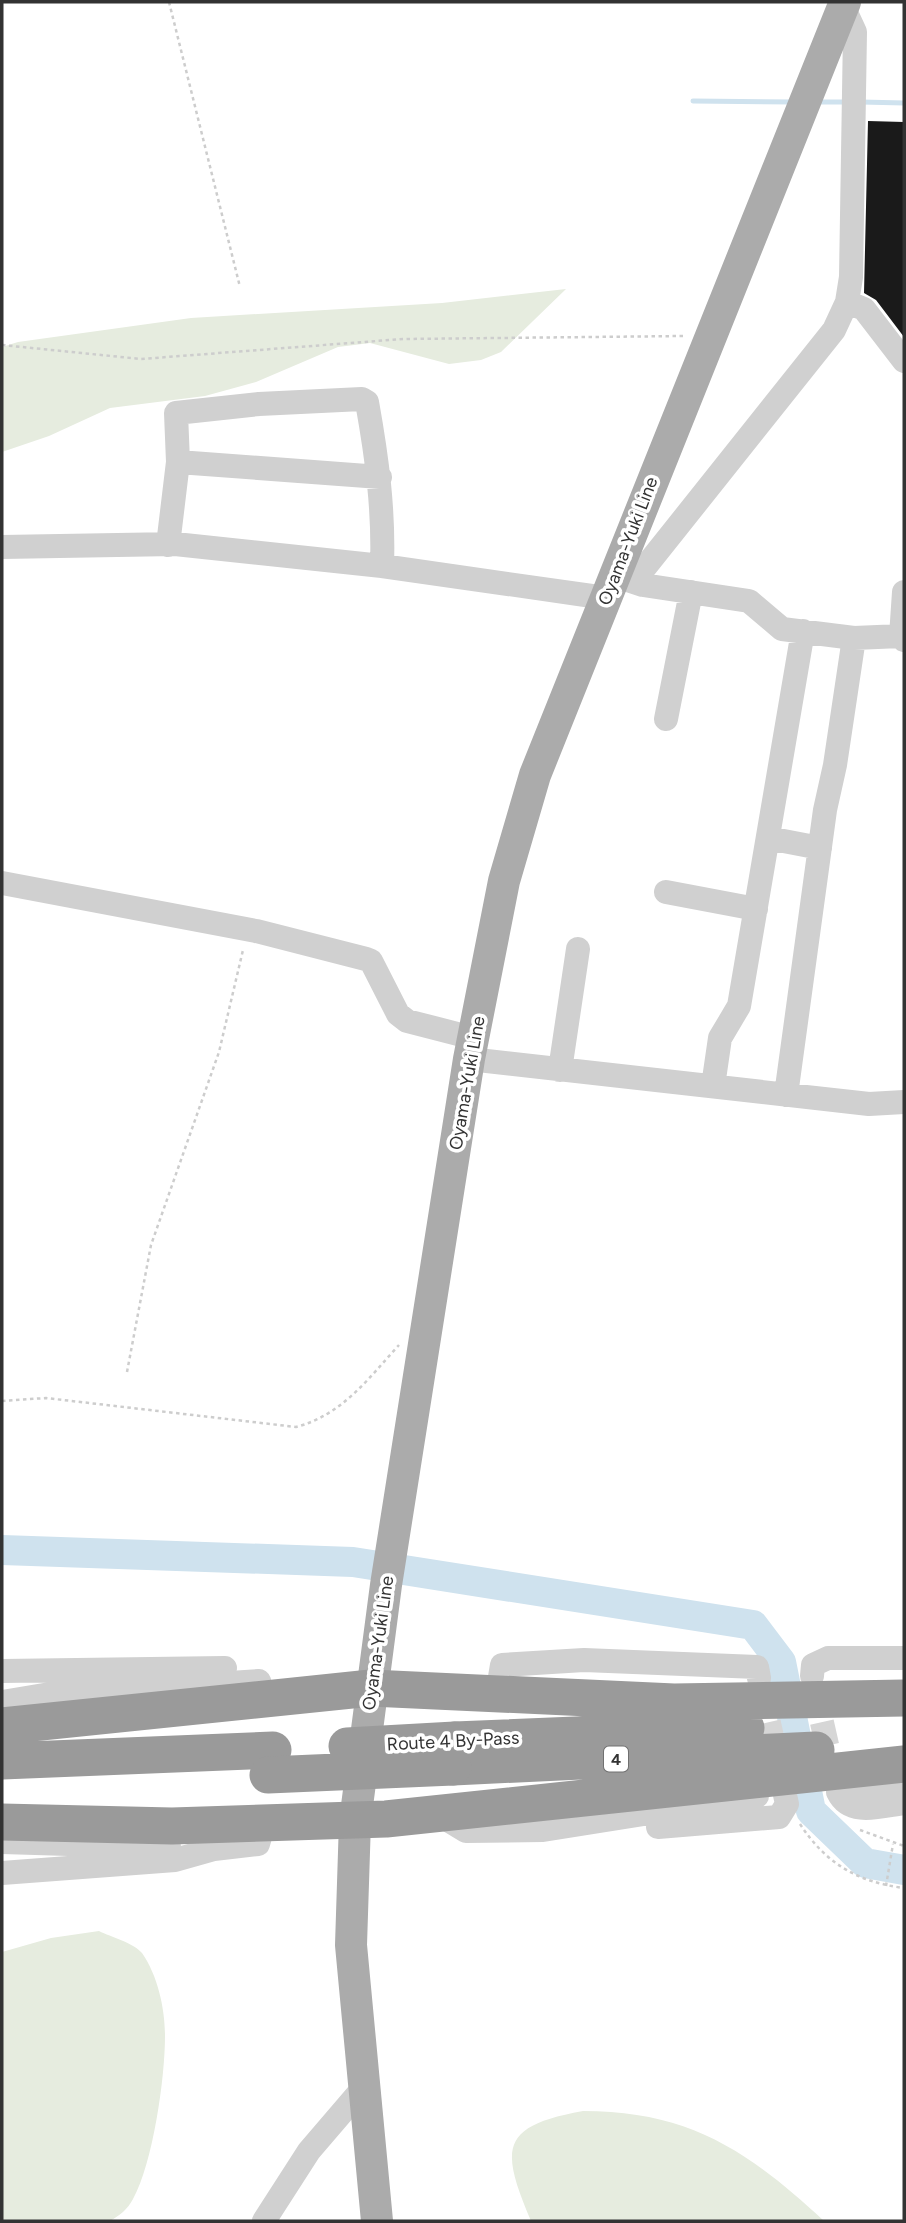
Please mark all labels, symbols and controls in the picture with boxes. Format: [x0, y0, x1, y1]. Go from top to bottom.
street label: Oyama-Yuki Line [593, 474, 663, 608]
street label: Oyama-Yuki Line [444, 1014, 490, 1152]
street label: Oyama-Yuki Line [358, 1574, 398, 1712]
street label: Route 4 By-Pass [386, 1727, 520, 1755]
road number: 4 [604, 1746, 628, 1772]

